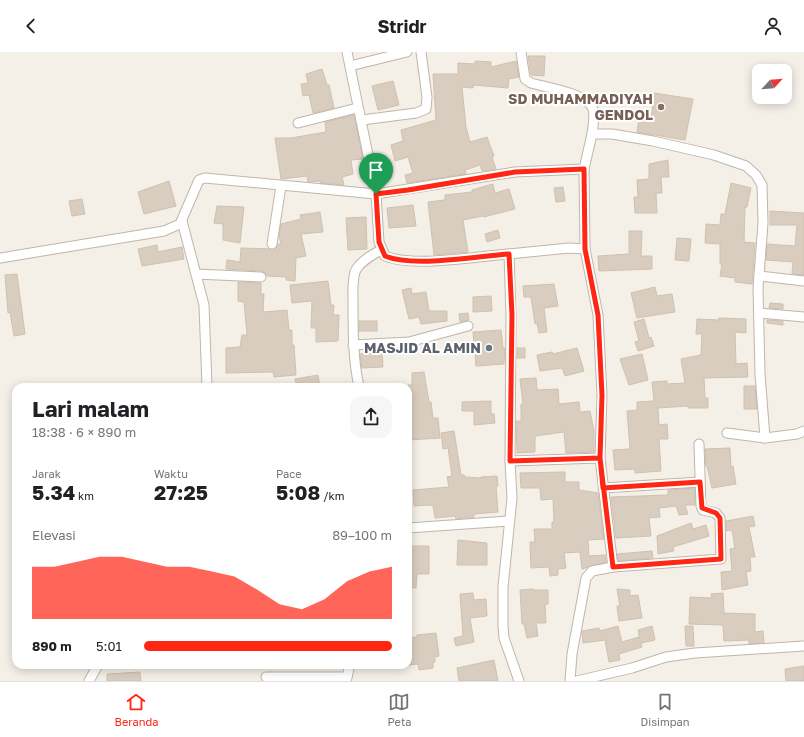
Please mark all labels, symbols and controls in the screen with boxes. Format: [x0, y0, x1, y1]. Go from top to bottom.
icon: back [20, 15, 42, 37]
text: Stridr [377, 15, 427, 37]
icon: person [762, 15, 784, 37]
north arrow [752, 64, 792, 104]
map controls [752, 64, 792, 104]
place label: SD MUHAMMADIYAH GENDOL [508, 90, 653, 123]
marker: SD MUHAMMADIYAH GENDOL [656, 102, 666, 112]
pin [359, 153, 393, 194]
icon: arrive [365, 159, 387, 181]
place label: MASJID AL AMIN [364, 339, 481, 356]
marker: MASJID AL AMIN [484, 343, 494, 353]
text: Lari malam [32, 395, 149, 422]
button: share [350, 396, 392, 438]
text: 18:38 · 6 × 890 m [32, 424, 136, 440]
text: Jarak [32, 467, 61, 480]
text: Waktu [154, 467, 188, 480]
text: Pace [276, 467, 302, 480]
text: 5.34 [32, 480, 75, 504]
text: 27:25 [154, 480, 208, 504]
text: 5:08 [276, 480, 320, 504]
text: km [75, 489, 94, 502]
text: /km [320, 489, 344, 502]
text: Elevasi [32, 527, 76, 543]
text: 89–100 m [332, 527, 392, 543]
text: 890 m [32, 638, 72, 654]
text: 5:01 [96, 638, 122, 654]
tab: Beranda [115, 691, 158, 728]
tab: Peta [387, 691, 412, 728]
tab: Disimpan [641, 691, 689, 728]

